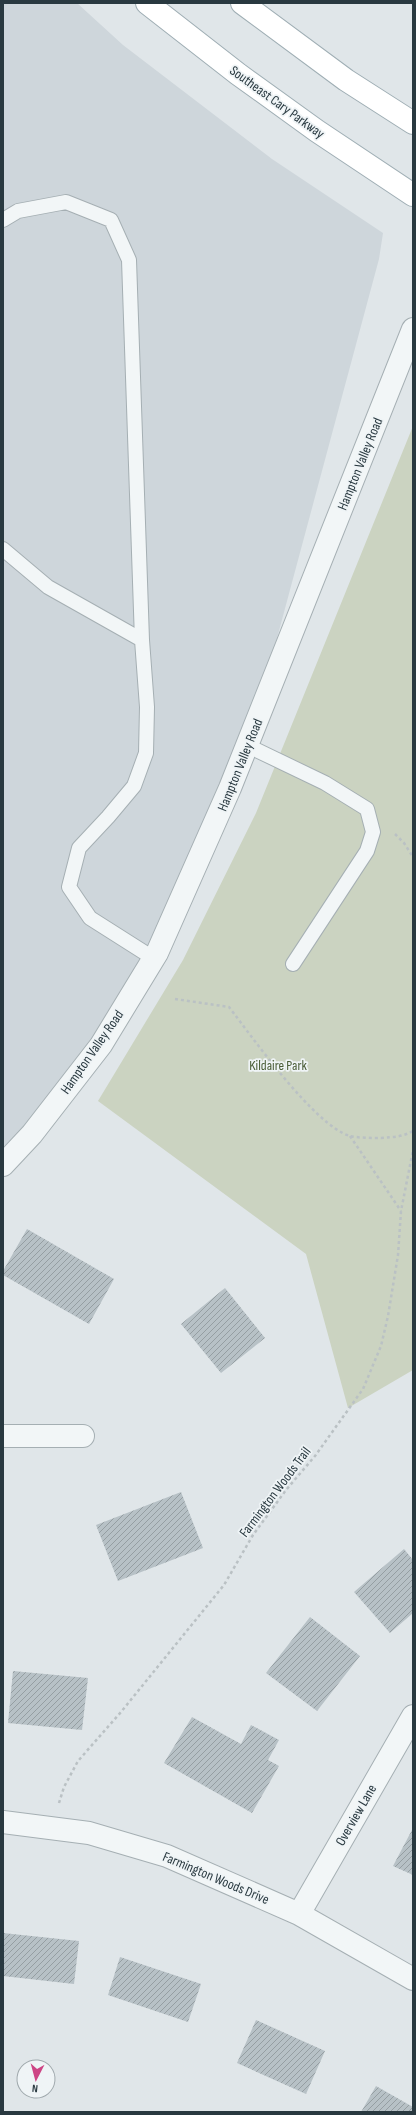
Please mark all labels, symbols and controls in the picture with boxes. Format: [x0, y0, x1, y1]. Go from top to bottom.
street label: Southeast Cary Parkway [226, 62, 328, 142]
street label: Hampton Valley Road [334, 415, 386, 513]
street label: Hampton Valley Road [214, 716, 266, 814]
street label: Hampton Valley Road [57, 1007, 127, 1097]
park label: Kildaire Park [249, 1057, 307, 1074]
street label: Farmington Woods Trail [236, 1444, 314, 1540]
street label: Overview Lane [332, 1781, 380, 1849]
street label: Farmington Woods Drive [160, 1848, 272, 1908]
north arrow [16, 2059, 56, 2099]
text: N [31, 2082, 39, 2095]

